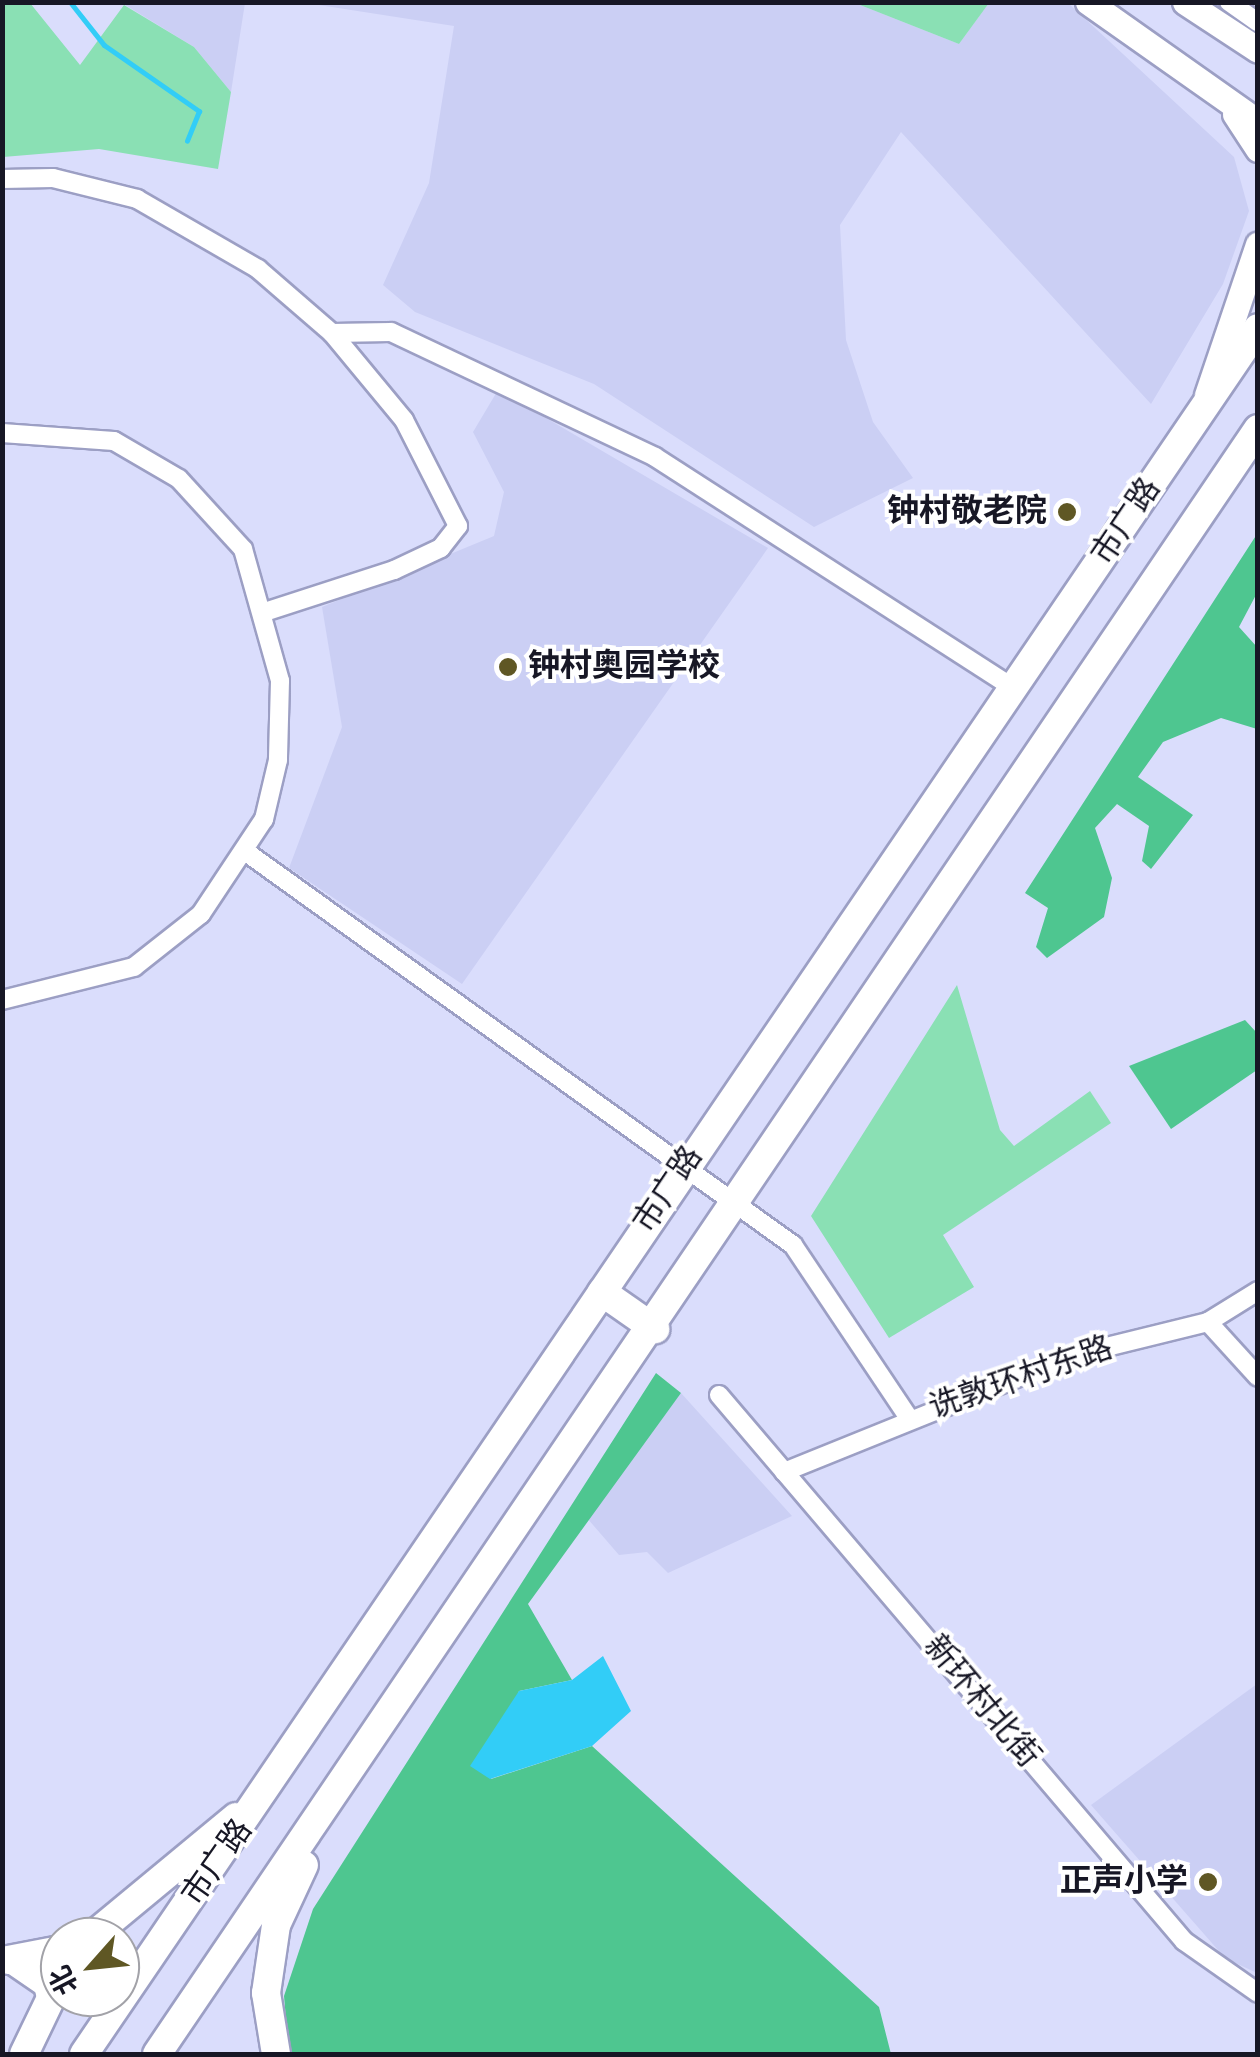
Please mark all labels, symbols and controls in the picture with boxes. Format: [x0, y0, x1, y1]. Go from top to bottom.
street label: 市广路 [1084, 471, 1170, 573]
place label: 钟村敬老院 [887, 493, 1047, 531]
marker: 钟村敬老院 [1056, 501, 1078, 523]
place label: 钟村奥园学校 [528, 648, 720, 686]
marker: 钟村奥园学校 [497, 656, 519, 678]
street label: 市广路 [626, 1139, 712, 1241]
street label: 诜敦环村东路 [924, 1330, 1118, 1428]
street label: 新环村北街 [915, 1628, 1047, 1776]
street label: 市广路 [175, 1813, 261, 1913]
place label: 正声小学 [1060, 1863, 1188, 1901]
marker: 正声小学 [1197, 1871, 1219, 1893]
north arrow [40, 1917, 140, 2017]
text: 北 [39, 1958, 90, 2002]

